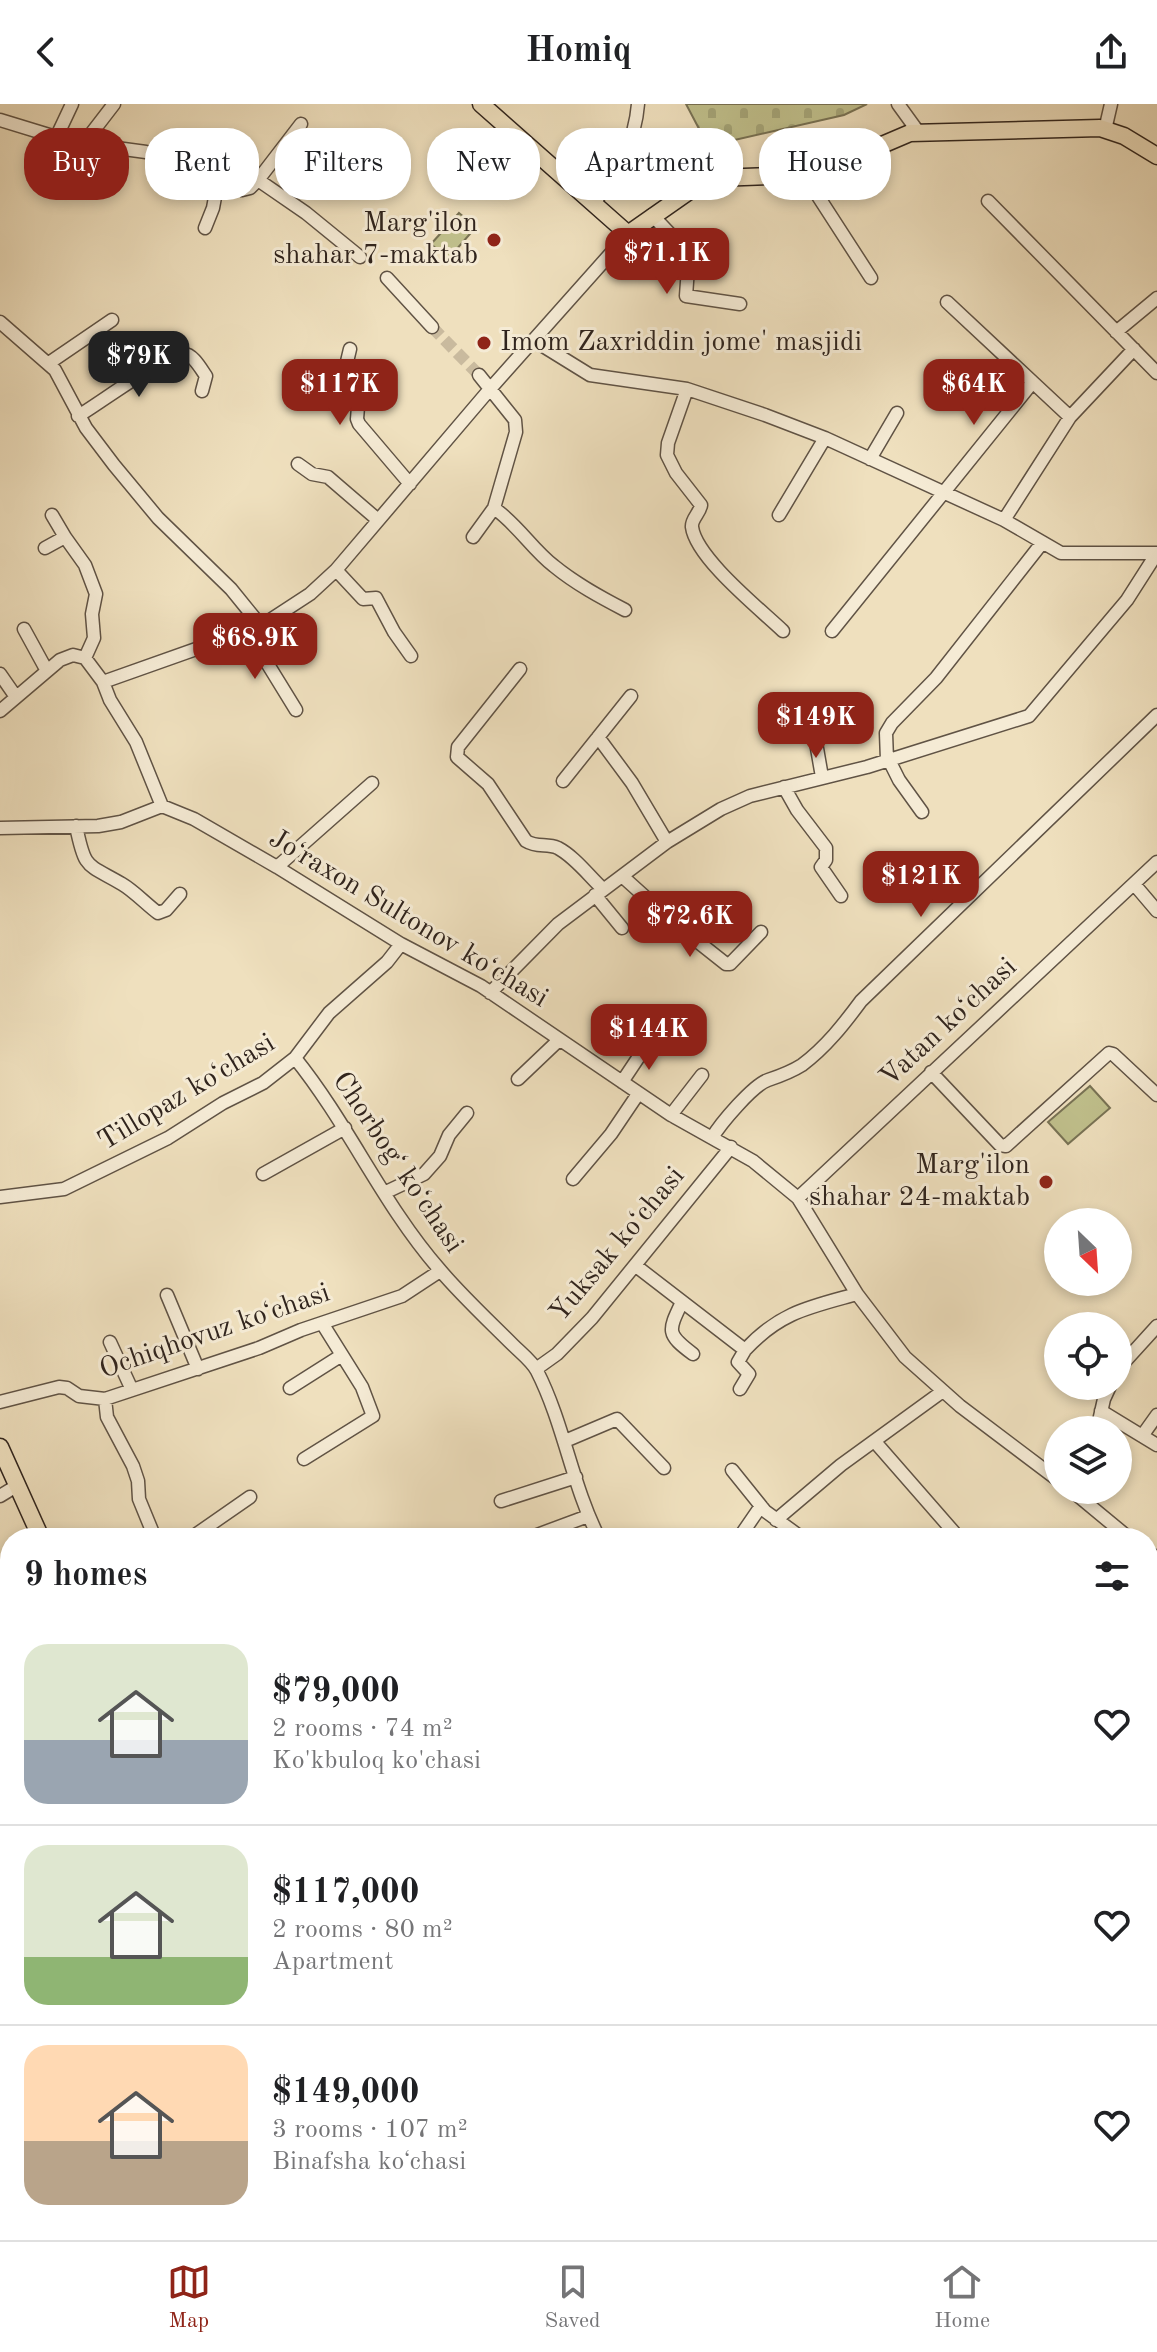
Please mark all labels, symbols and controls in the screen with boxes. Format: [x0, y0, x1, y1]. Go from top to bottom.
icon: back [24, 30, 68, 74]
icon: share [1089, 30, 1133, 74]
text: Homiq [525, 34, 632, 70]
chip: Buy [24, 128, 129, 200]
chip: Rent [145, 128, 259, 200]
chip: Filters [275, 128, 411, 200]
chip: New [427, 128, 540, 200]
chip: Apartment [556, 128, 743, 200]
chip: House [759, 128, 891, 200]
place label: Marg'ilon shahar 7-maktab [273, 210, 478, 270]
pin: $71.1K [602, 228, 732, 296]
marker: Marg'ilon shahar 7-maktab [485, 231, 503, 249]
text: $71.1K [623, 241, 711, 267]
place label: Imom Zaxriddin jome' masjidi [500, 329, 862, 357]
pin: $79K [92, 331, 186, 399]
marker: Imom Zaxriddin jome' masjidi [475, 334, 493, 352]
text: $79K [106, 344, 172, 370]
pin: $117K [284, 359, 396, 427]
pin: $64K [927, 359, 1021, 427]
text: $117K [300, 372, 380, 398]
text: $64K [941, 372, 1007, 398]
pin: $68.9K [190, 613, 320, 681]
text: $68.9K [211, 626, 299, 652]
pin: $149K [760, 692, 872, 760]
text: $149K [776, 705, 856, 731]
street label: Joʻraxon Sultonov koʻchasi [264, 825, 552, 1013]
pin: $121K [865, 851, 977, 919]
text: $121K [881, 864, 961, 890]
pin: $72.6K [625, 891, 755, 959]
text: $72.6K [646, 904, 734, 930]
street label: Vatan koʻchasi [876, 953, 1022, 1093]
pin: $144K [593, 1004, 705, 1072]
text: $144K [609, 1017, 689, 1043]
street label: Tillopaz koʻchasi [94, 1029, 280, 1157]
street label: Chorbogʻ koʻchasi [326, 1068, 468, 1258]
place label: Marg'ilon shahar 24-maktab [809, 1152, 1030, 1212]
street label: Yuksak koʻchasi [545, 1162, 691, 1328]
marker: Marg'ilon shahar 24-maktab [1037, 1173, 1055, 1191]
north arrow [1044, 1208, 1132, 1296]
map controls [1044, 1208, 1132, 1504]
street label: Ochiqhovuz koʻchasi [96, 1279, 334, 1385]
button: locate [1044, 1312, 1132, 1400]
button: layers [1044, 1416, 1132, 1504]
icon: filters [1090, 1554, 1134, 1598]
text: 9 homes [24, 1559, 147, 1593]
text: $79,000 [272, 1675, 400, 1709]
icon: home [88, 1676, 184, 1772]
icon: heart [1090, 1702, 1134, 1746]
text: 2 rooms · 74 m² [272, 1716, 453, 1742]
text: Ko'kbuloq ko'chasi [272, 1748, 481, 1774]
text: $117,000 [272, 1876, 420, 1910]
icon: home [88, 1877, 184, 1973]
icon: heart [1090, 1903, 1134, 1947]
text: 2 rooms · 80 m² [272, 1917, 453, 1943]
text: Apartment [272, 1949, 394, 1975]
text: $149,000 [272, 2076, 420, 2110]
icon: home [88, 2077, 184, 2173]
icon: heart [1090, 2103, 1134, 2147]
text: 3 rooms · 107 m² [272, 2117, 468, 2143]
text: Binafsha koʻchasi [272, 2149, 466, 2175]
tab: Map [167, 2260, 211, 2335]
tab: Saved [545, 2260, 601, 2335]
tab: Home [934, 2260, 990, 2335]

